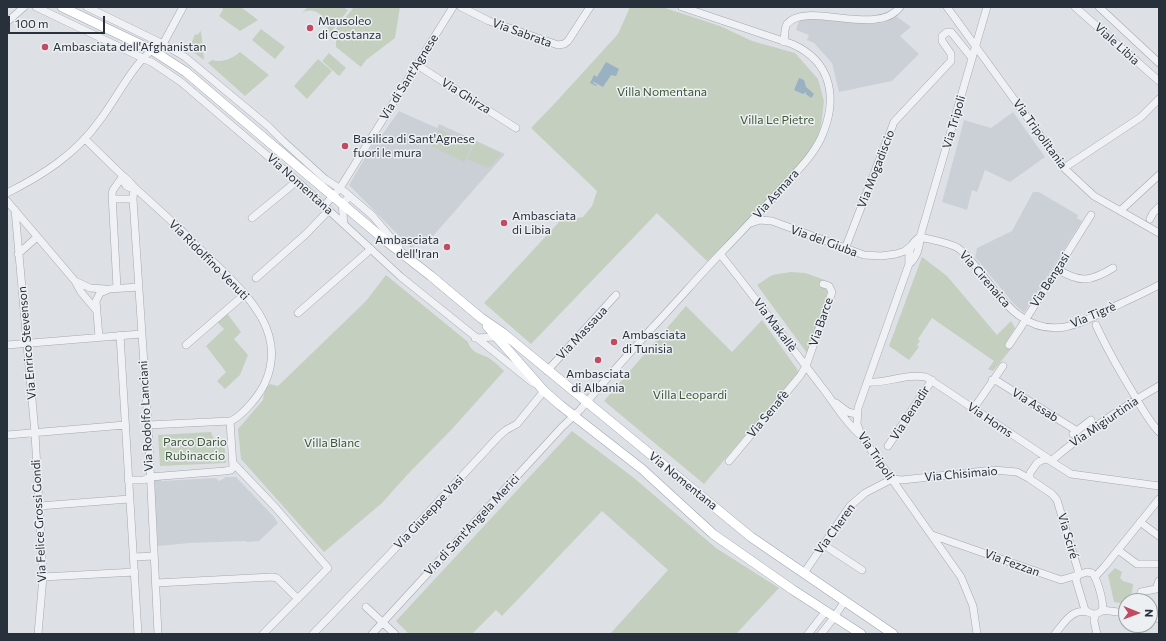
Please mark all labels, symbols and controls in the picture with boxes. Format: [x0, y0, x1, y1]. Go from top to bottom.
scale bar [10, 8, 107, 34]
place label: Mausoleo di Costanza [318, 14, 381, 42]
text: 100 m [15, 16, 49, 30]
street label: Via Sabrata [490, 16, 554, 50]
street label: Viale Libia [1091, 20, 1143, 68]
marker: Mausoleo di Costanza [305, 23, 315, 33]
street label: Via di Sant'Agnese [377, 31, 441, 123]
place label: Ambasciata dell'Afghanistan [53, 40, 206, 54]
marker: Ambasciata dell'Afghanistan [40, 42, 50, 52]
street label: Via Ghirza [439, 75, 493, 117]
park label: Villa Nomentana [617, 85, 707, 99]
street label: Via Tripoli [940, 94, 968, 150]
street label: Via Tripolitania [1010, 96, 1070, 172]
park label: Villa Le Pietre [740, 113, 814, 127]
street label: Via Mogadiscio [854, 128, 898, 210]
place label: Basilica di Sant'Agnese fuori le mura [353, 132, 475, 160]
marker: Basilica di Sant'Agnese fuori le mura [340, 141, 350, 151]
street label: Via Nomentana [264, 150, 336, 218]
street label: Via Asmara [750, 166, 802, 222]
place label: Ambasciata di Libia [512, 209, 576, 237]
street label: Via Ridolfino Venuti [166, 217, 252, 303]
marker: Ambasciata di Libia [499, 218, 509, 228]
street label: Via del Giuba [788, 222, 860, 260]
place label: Ambasciata dell'Iran [375, 233, 439, 261]
marker: Ambasciata dell'Iran [442, 242, 452, 252]
street label: Via Cirenaica [956, 248, 1014, 310]
street label: Via Bengasi [1027, 250, 1073, 310]
street label: Via Enrico Stevenson [15, 286, 39, 400]
street label: Via Makallè [750, 296, 800, 354]
street label: Via Barce [806, 296, 836, 348]
street label: Via Tigrè [1068, 299, 1118, 331]
street label: Via Massaua [554, 303, 610, 363]
place label: Ambasciata di Tunisia [622, 328, 686, 356]
marker: Ambasciata di Tunisia [609, 337, 619, 347]
marker: Ambasciata di Albania [593, 355, 603, 365]
street label: Via Rodolfo Lanciani [136, 360, 156, 472]
place label: Ambasciata di Albania [566, 367, 630, 395]
street label: Via Benadir [887, 383, 933, 443]
street label: Via Assab [1009, 385, 1061, 425]
street label: Via Senafè [744, 387, 792, 441]
park label: Villa Leopardi [653, 388, 727, 402]
street label: Via Migiurtinia [1067, 394, 1141, 450]
street label: Via Homs [964, 399, 1016, 441]
street label: Via Tripoli [855, 429, 897, 483]
park label: Parco Dario Rubinaccio [163, 435, 227, 463]
park label: Villa Blanc [304, 436, 360, 450]
street label: Via Nomentana [646, 449, 720, 513]
street label: Via Felice Grossi Gondi [29, 459, 49, 583]
street label: Via Chisimaio [924, 464, 998, 484]
street label: Via di Sant'Angela Merici [421, 471, 523, 579]
street label: Via Giuseppe Vasi [391, 472, 467, 552]
street label: Via Cheren [812, 501, 858, 557]
street label: Via Sciré [1055, 511, 1081, 561]
street label: Via Fezzan [982, 546, 1042, 580]
north arrow [1118, 593, 1158, 633]
text: N [1143, 609, 1156, 617]

